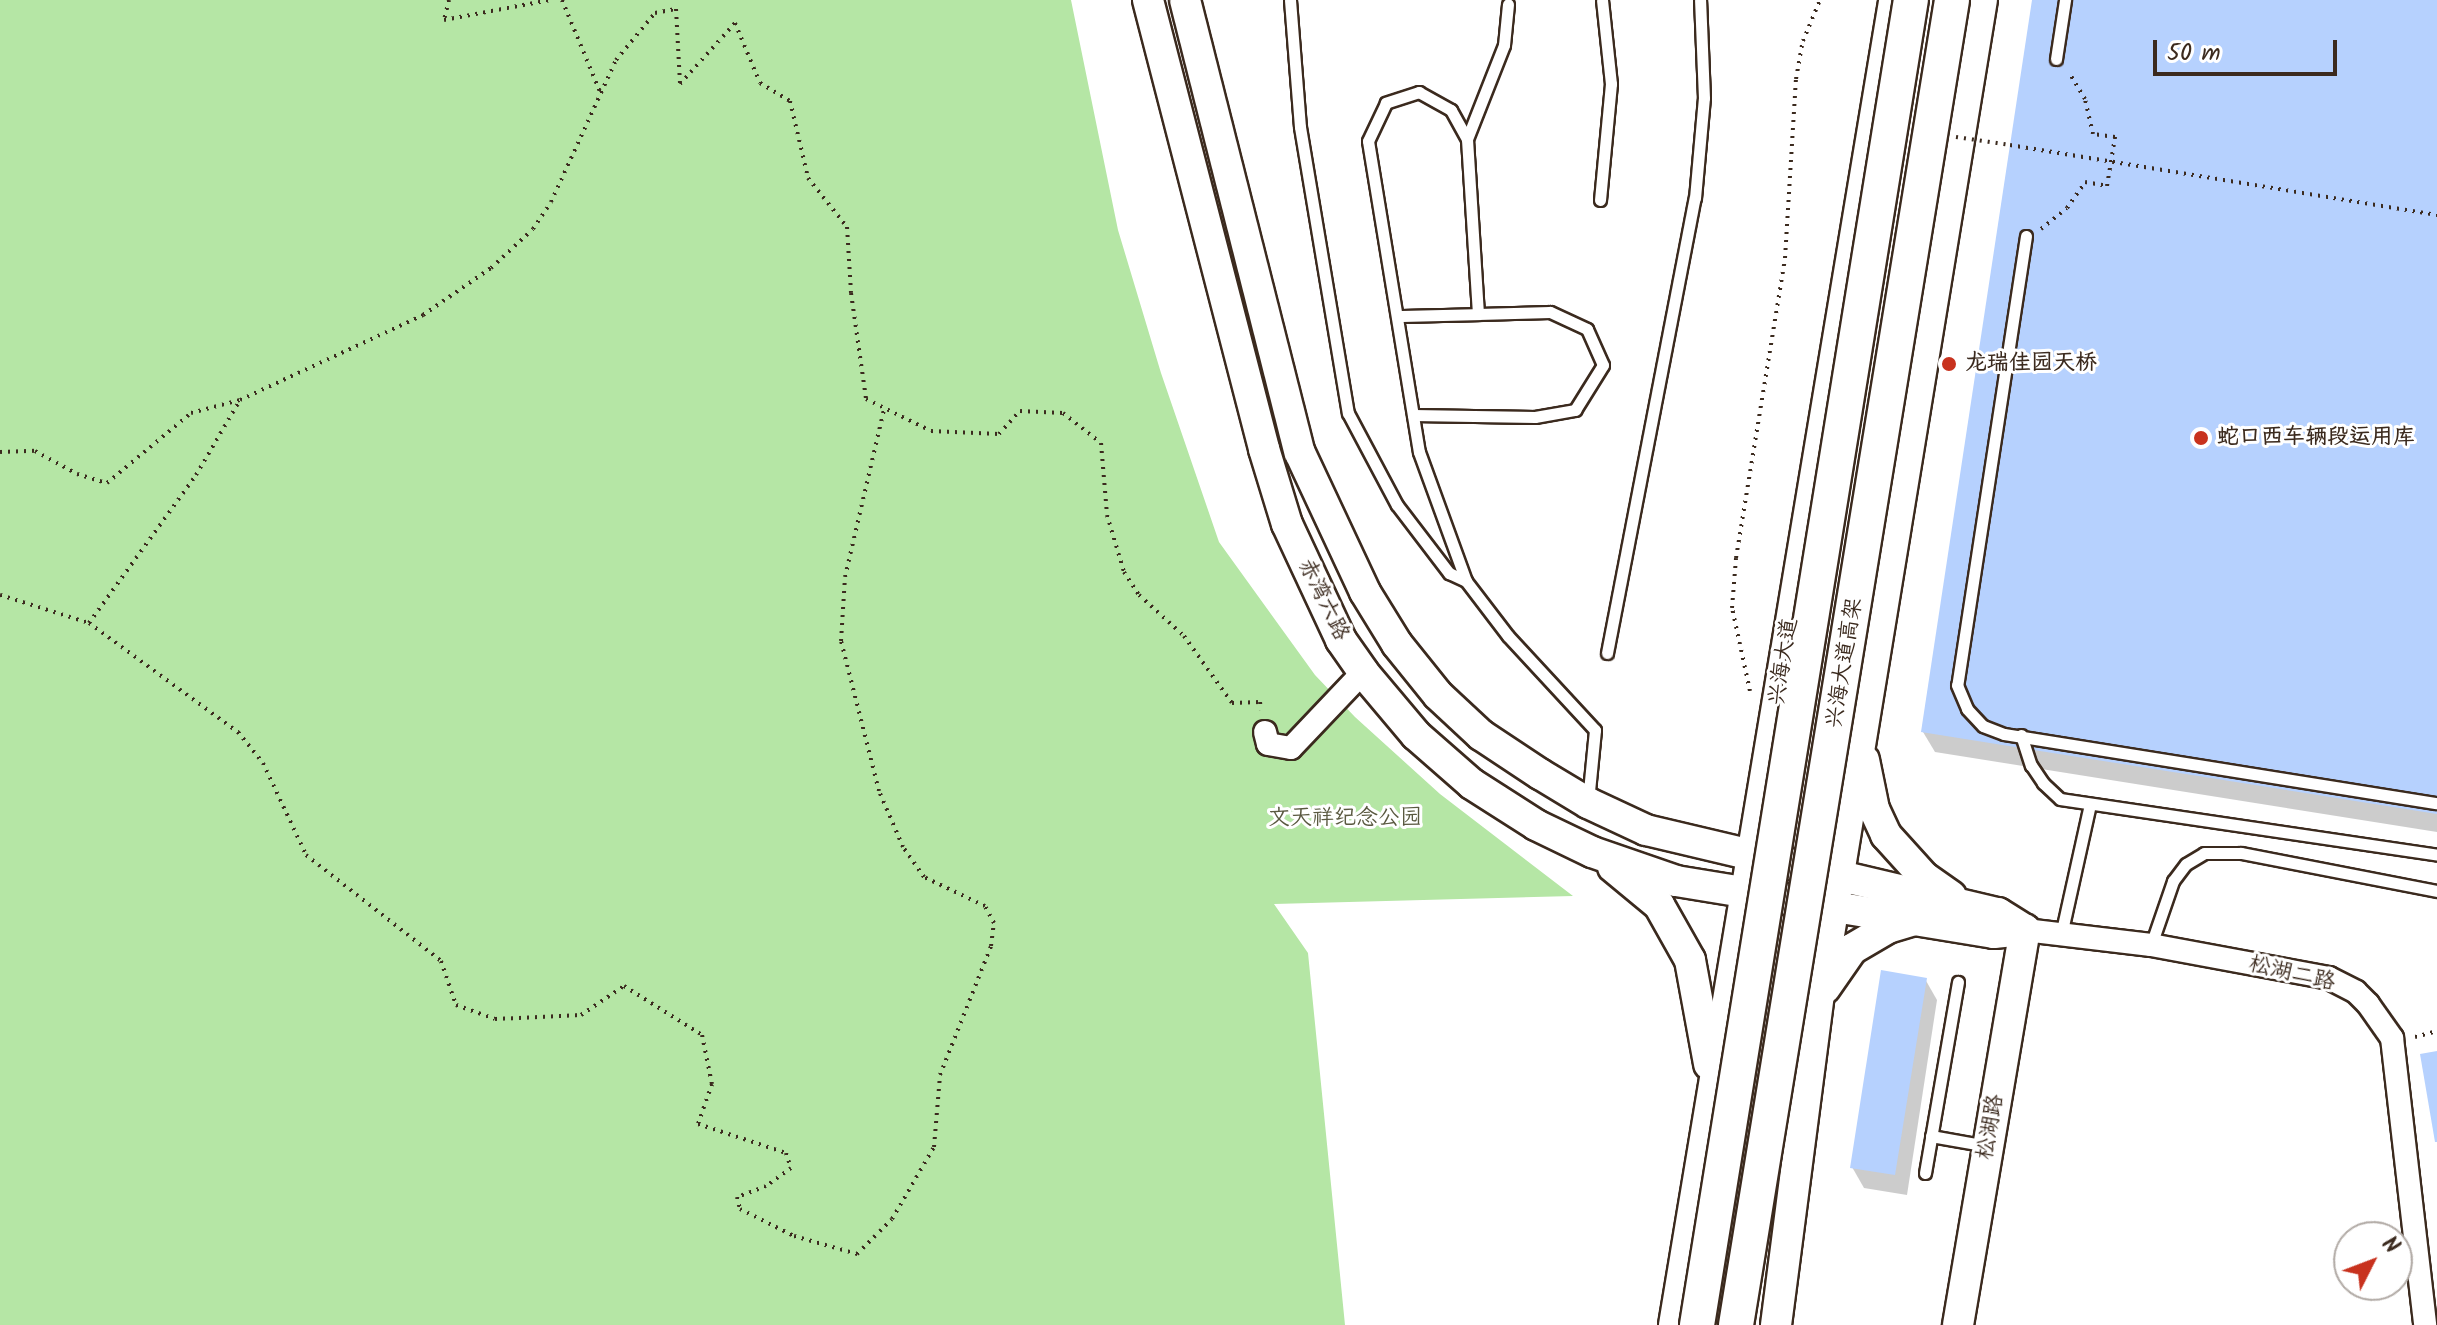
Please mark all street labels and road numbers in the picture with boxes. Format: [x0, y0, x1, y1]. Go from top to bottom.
street label: 赤湾六路 [1292, 555, 1354, 645]
street label: 兴海大道高架 [1822, 596, 1868, 730]
street label: 兴海大道 [1764, 616, 1804, 708]
street label: 松湖二路 [2246, 951, 2338, 997]
street label: 松湖路 [1972, 1092, 2010, 1162]

